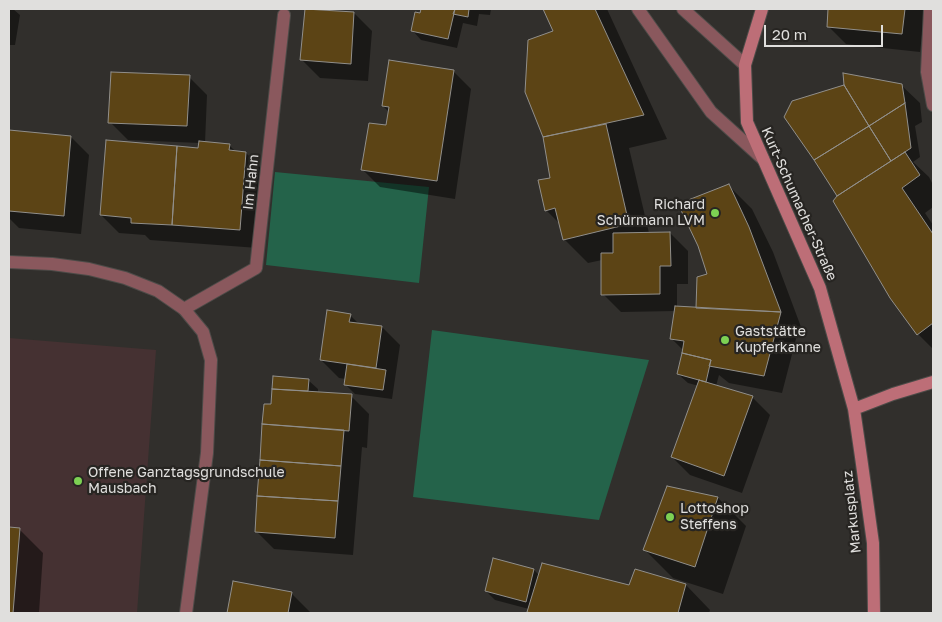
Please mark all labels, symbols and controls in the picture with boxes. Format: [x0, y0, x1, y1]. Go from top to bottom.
scale bar [767, 15, 886, 47]
text: 20 m [772, 25, 807, 43]
street label: Kurt-Schumacher-Straße [758, 125, 840, 283]
street label: Im Hahn [240, 153, 262, 211]
place label: Richard Schürmann LVM [597, 197, 705, 230]
marker: Richard Schürmann LVM [709, 207, 721, 219]
place label: Gaststätte Kupferkanne [735, 324, 821, 357]
marker: Gaststätte Kupferkanne [719, 334, 731, 346]
place label: Offene Ganztagsgrundschule Mausbach [88, 465, 285, 498]
street label: Markusplatz [839, 470, 865, 554]
marker: Offene Ganztagsgrundschule Mausbach [72, 475, 84, 487]
place label: Lottoshop Steffens [680, 501, 749, 534]
marker: Lottoshop Steffens [664, 511, 676, 523]

